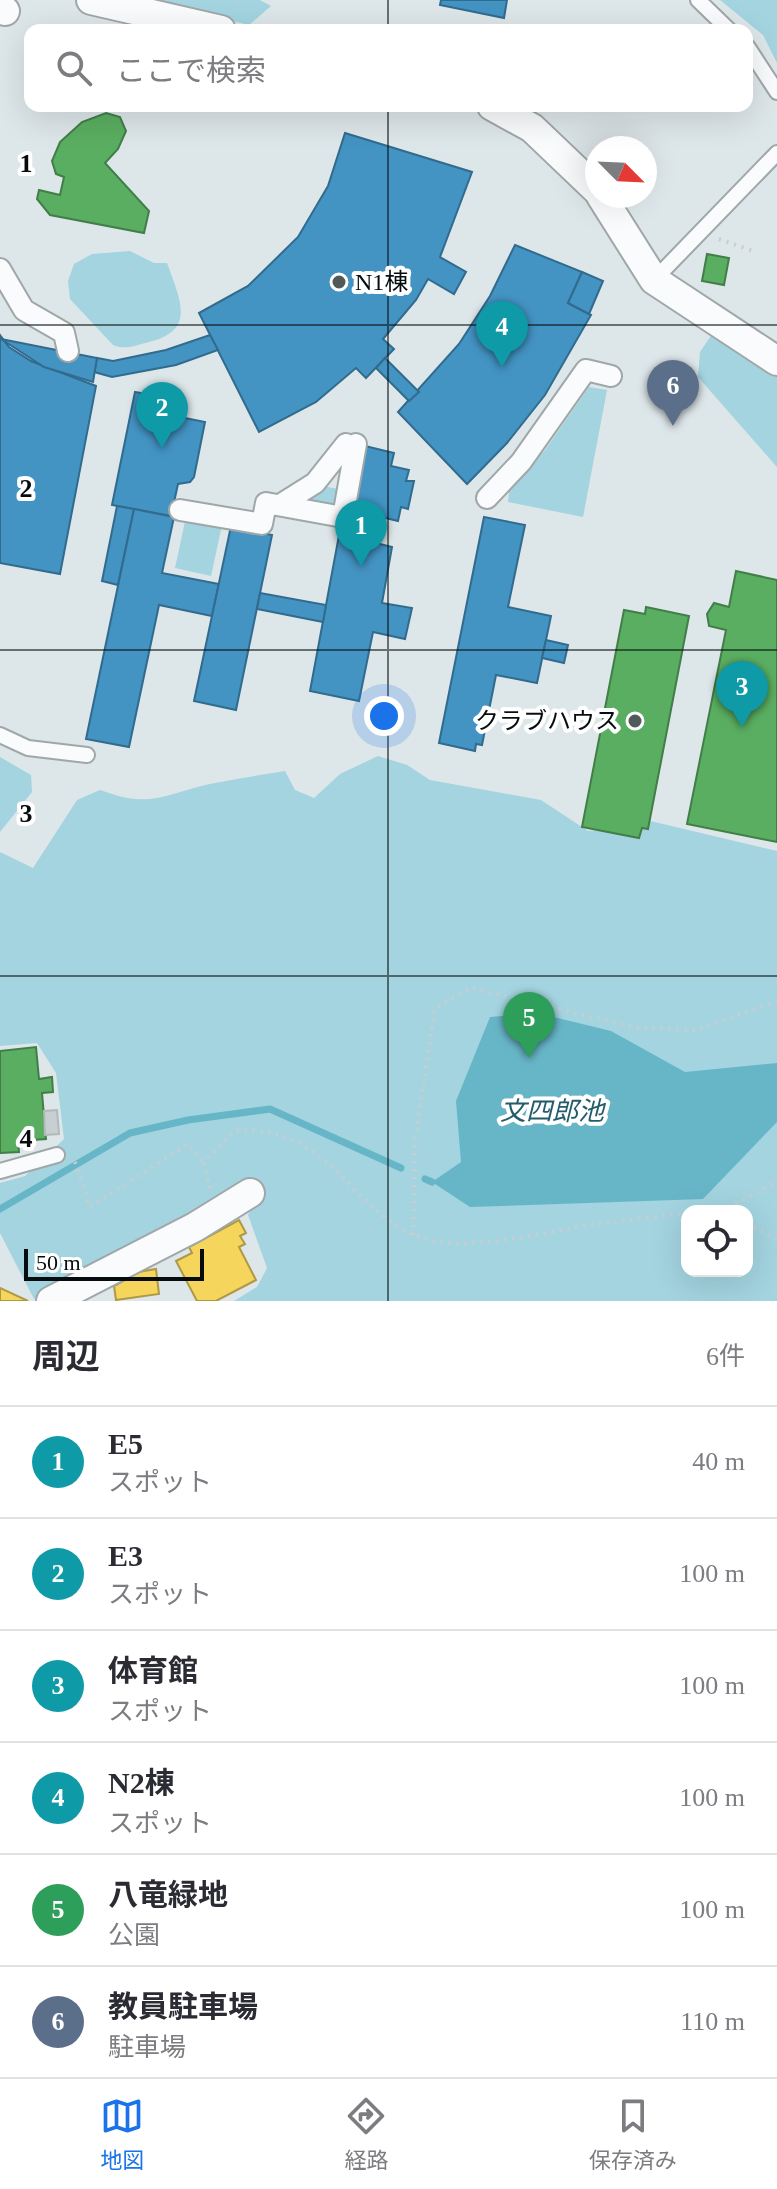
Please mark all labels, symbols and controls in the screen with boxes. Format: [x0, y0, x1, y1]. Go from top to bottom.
search box [24, 24, 753, 112]
icon: search [52, 46, 96, 90]
text: ここで検索 [116, 54, 266, 87]
north arrow [585, 136, 657, 208]
text: 1 [20, 149, 33, 178]
place label: N1棟 [355, 269, 408, 295]
marker: N1棟 [330, 273, 348, 291]
pin: 4 [476, 301, 528, 367]
pin: 6 [647, 360, 699, 426]
pin: 2 [136, 382, 188, 448]
text: 2 [20, 474, 33, 503]
pin: 1 [335, 500, 387, 566]
pin: 3 [716, 661, 768, 727]
your location [364, 696, 404, 736]
place label: クラブハウス [475, 708, 619, 734]
marker: クラブハウス [626, 712, 644, 730]
text: 3 [20, 799, 33, 828]
pin: 5 [503, 992, 555, 1058]
water label: 文四郎池 [500, 1097, 607, 1126]
text: 4 [20, 1124, 33, 1153]
map controls [681, 1205, 753, 1277]
button: locate [681, 1205, 753, 1277]
scale bar [24, 1245, 204, 1281]
text: 50 m [36, 1250, 81, 1275]
text: 周辺 [32, 1338, 100, 1375]
text: 6件 [706, 1342, 745, 1371]
text: E5 [108, 1427, 143, 1460]
text: 1 [52, 1447, 65, 1476]
text: 40 m [692, 1447, 745, 1476]
text: スポット [108, 1468, 212, 1497]
text: E3 [108, 1539, 143, 1572]
text: 2 [52, 1559, 65, 1588]
text: 100 m [679, 1559, 745, 1588]
text: スポット [108, 1580, 212, 1609]
text: 体育館 [108, 1654, 198, 1687]
text: 3 [52, 1671, 65, 1700]
text: 100 m [679, 1671, 745, 1700]
text: スポット [108, 1697, 212, 1726]
text: N2棟 [108, 1766, 175, 1799]
text: 4 [52, 1783, 65, 1812]
text: 100 m [679, 1783, 745, 1812]
text: スポット [108, 1809, 212, 1838]
text: 八竜緑地 [108, 1878, 228, 1911]
text: 5 [52, 1895, 65, 1924]
text: 100 m [679, 1895, 745, 1924]
text: 公園 [108, 1921, 160, 1950]
text: 教員駐車場 [108, 1990, 258, 2023]
text: 6 [52, 2007, 65, 2036]
text: 110 m [680, 2007, 745, 2036]
text: 駐車場 [108, 2033, 186, 2062]
tab: 地図 [100, 2094, 144, 2174]
tab: 経路 [344, 2094, 389, 2174]
tab: 保存済み [589, 2094, 677, 2174]

